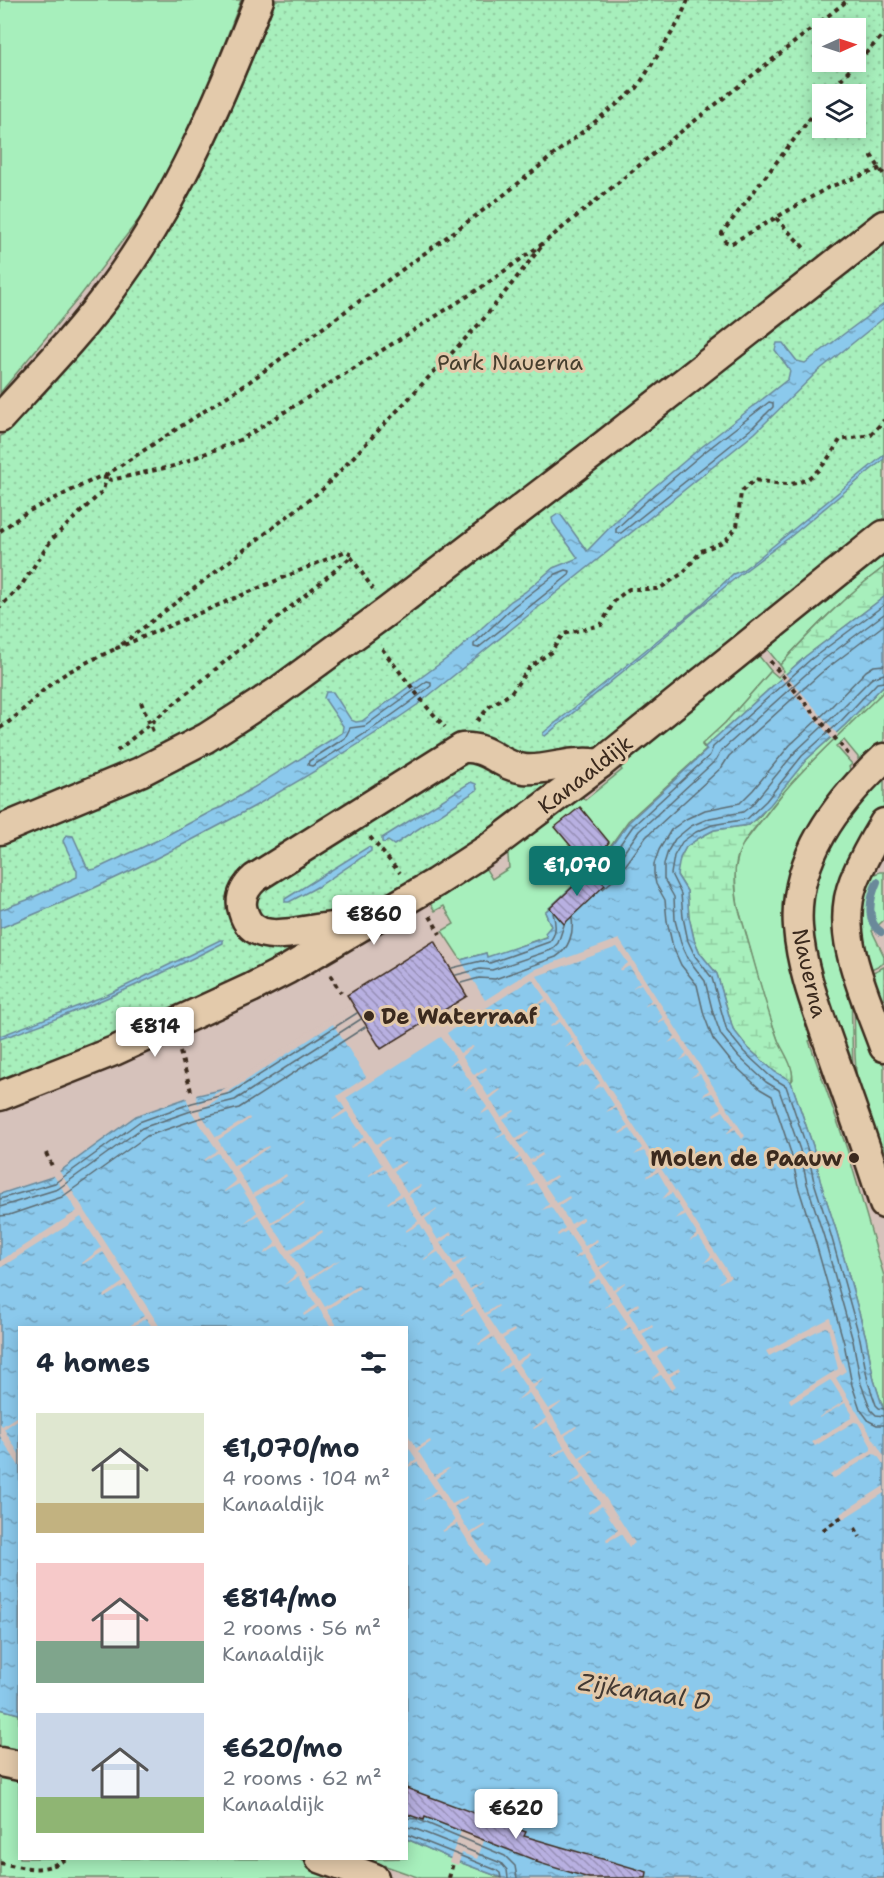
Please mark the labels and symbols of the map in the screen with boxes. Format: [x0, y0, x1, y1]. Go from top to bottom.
north arrow [812, 18, 866, 72]
park label: Park Nauerna [437, 348, 583, 377]
street label: Kanaaldijk [532, 728, 639, 821]
pin: €1,070 [528, 846, 626, 897]
pin: €860 [338, 895, 410, 946]
street label: Nauerna [785, 925, 834, 1021]
place label: De Waterraaf [381, 1002, 537, 1031]
pin: €814 [119, 1007, 191, 1058]
marker: De Waterraaf [362, 1009, 376, 1023]
place label: Molen de Paauw [650, 1144, 842, 1173]
marker: Molen de Paauw [847, 1151, 861, 1165]
water label: Zijkanaal D [576, 1666, 712, 1718]
pin: €620 [480, 1789, 552, 1840]

